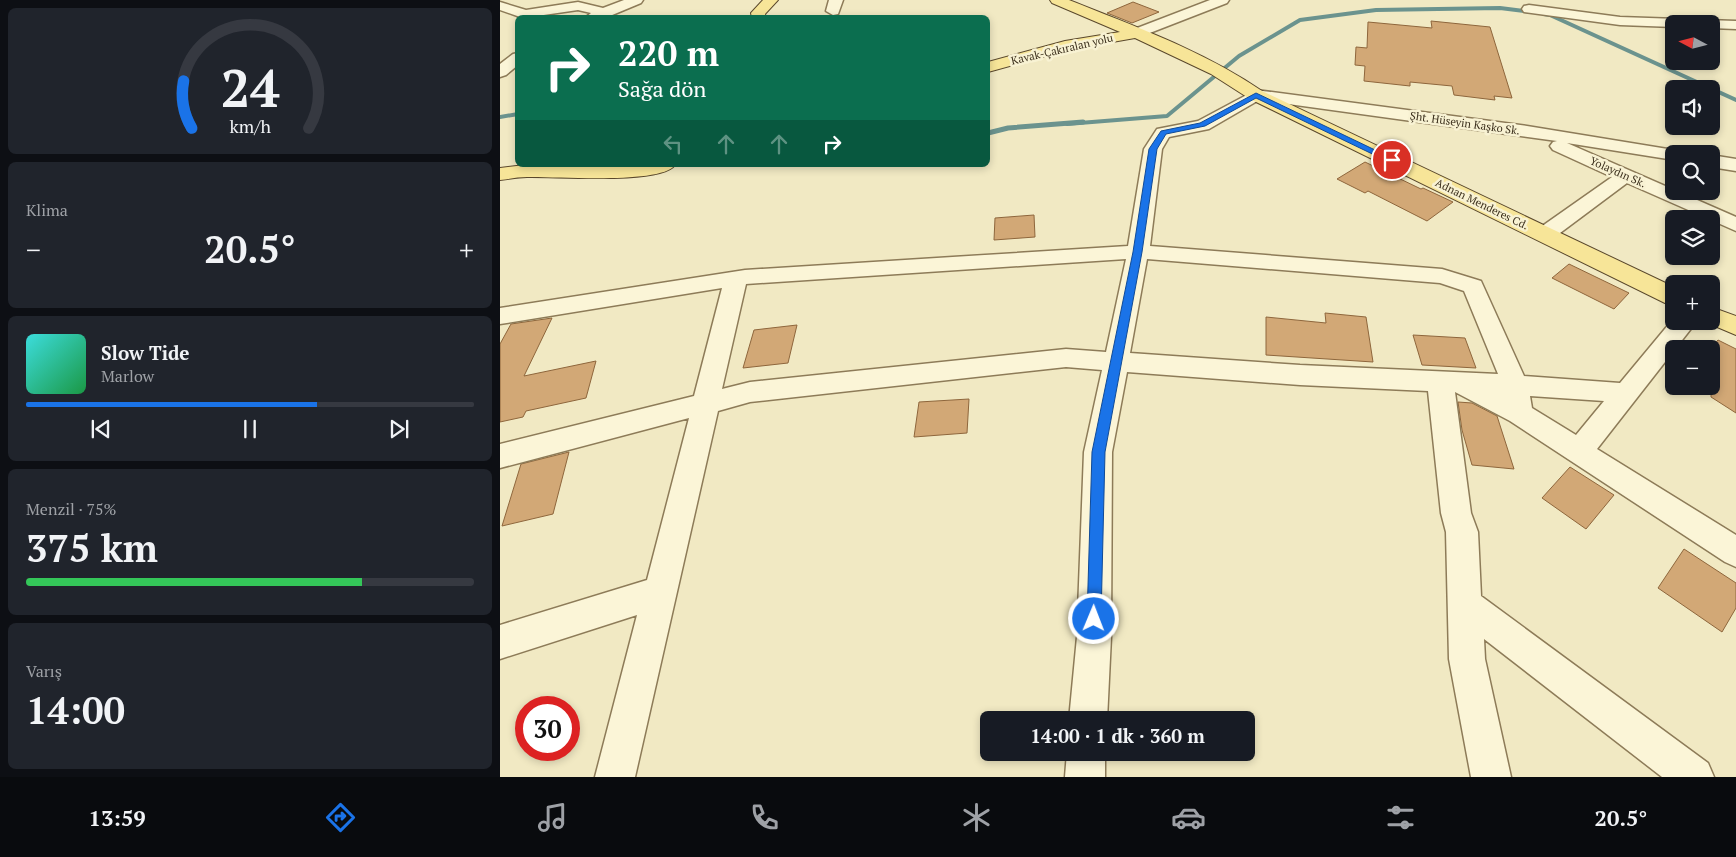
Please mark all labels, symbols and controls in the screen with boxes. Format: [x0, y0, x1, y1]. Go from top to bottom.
north arrow [1665, 15, 1720, 70]
map controls [1665, 15, 1720, 395]
text: 220 m [618, 30, 719, 76]
street label: Kavak-Çakıralan yolu [1010, 30, 1115, 68]
icon: right [535, 35, 600, 100]
text: 24 [221, 53, 280, 122]
text: Sağa dön [618, 74, 706, 103]
button: sound [1665, 80, 1720, 135]
street label: Şht. Hüseyin Kaşko Sk. [1409, 108, 1521, 138]
text: km/h [229, 114, 271, 138]
icon: left [659, 130, 687, 158]
icon: ahead [712, 130, 740, 158]
icon: ahead [765, 130, 793, 158]
icon: right [818, 130, 846, 158]
pin [1371, 139, 1413, 181]
button: search [1665, 145, 1720, 200]
icon: arrive [1378, 146, 1406, 174]
street label: Yolaydın Sk. [1588, 153, 1648, 191]
street label: Adnan Menderes Cd. [1433, 175, 1531, 233]
text: Klima [26, 199, 68, 221]
button: layers [1665, 210, 1720, 265]
text: 20.5° [204, 224, 296, 274]
text: − [26, 231, 41, 268]
text: + [459, 231, 474, 268]
button: + [1665, 275, 1720, 330]
text: Slow Tide [101, 340, 190, 365]
button: − [1665, 340, 1720, 395]
text: Marlow [101, 365, 154, 387]
icon: previous [87, 415, 115, 443]
icon: pause [236, 415, 264, 443]
icon: next [385, 415, 413, 443]
text: Menzil · 75% [26, 498, 116, 520]
text: 375 km [26, 523, 158, 573]
position arrow [1067, 592, 1119, 644]
text: Varış [26, 660, 62, 682]
text: 14:00 [26, 685, 125, 735]
speed limit sign: 30 [515, 696, 580, 761]
text: 14:00 · 1 dk · 360 m [1030, 723, 1205, 748]
icon: directions [323, 800, 358, 835]
icon: music [535, 800, 570, 835]
icon: phone [747, 800, 782, 835]
icon: climate [959, 800, 994, 835]
icon: car [1171, 800, 1206, 835]
icon: filters [1383, 800, 1418, 835]
text: 13:59 [88, 803, 146, 832]
text: 20.5° [1595, 803, 1647, 832]

